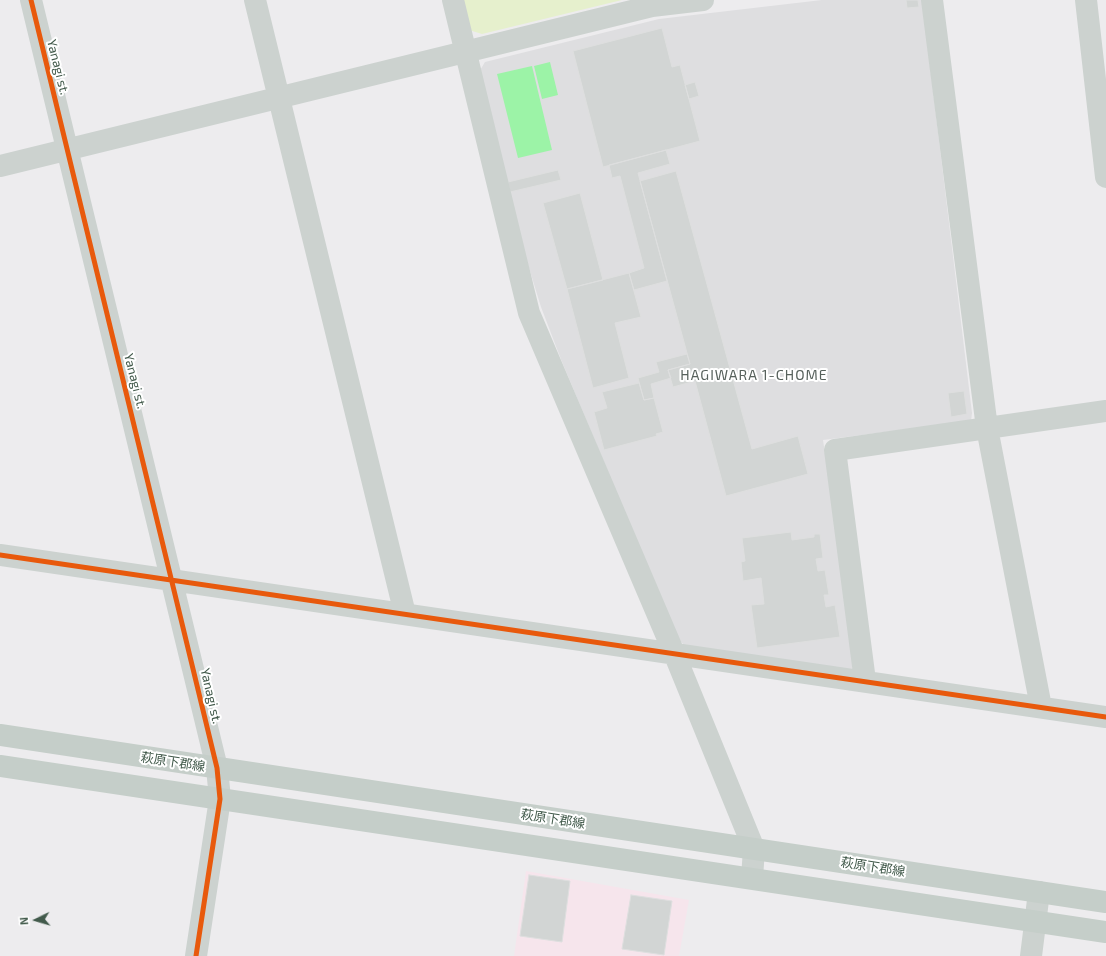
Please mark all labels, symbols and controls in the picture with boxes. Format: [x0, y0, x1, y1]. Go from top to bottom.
street label: Yanagi st. [44, 38, 72, 96]
street label: Yanagi st. [121, 352, 149, 410]
district label: HAGIWARA 1-CHOME [680, 367, 828, 383]
street label: Yanagi st. [197, 667, 225, 725]
street label: 萩原下郡線 [140, 749, 206, 775]
street label: 萩原下郡線 [520, 806, 586, 832]
street label: 萩原下郡線 [840, 854, 906, 880]
north arrow [16, 900, 56, 940]
text: N [17, 917, 30, 926]

